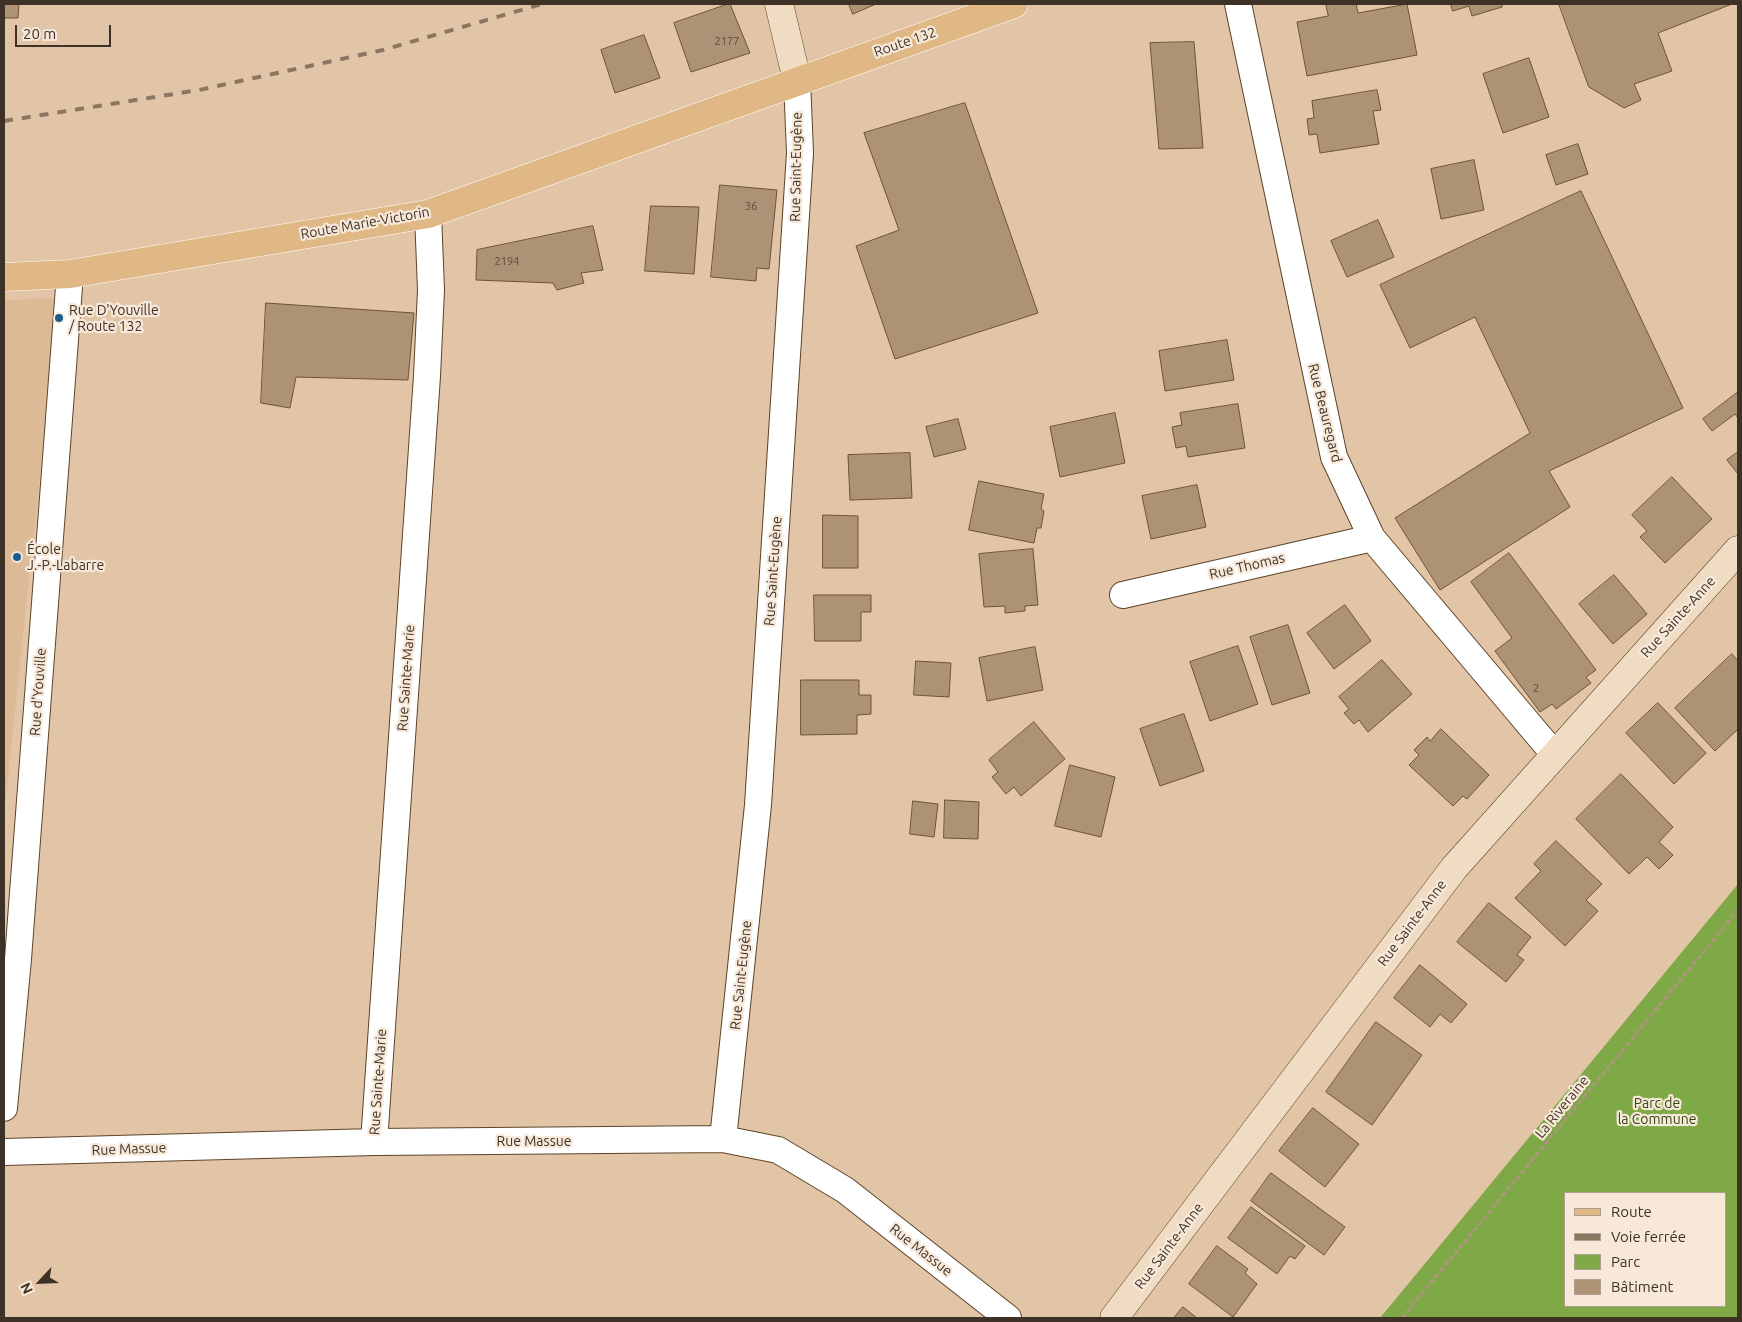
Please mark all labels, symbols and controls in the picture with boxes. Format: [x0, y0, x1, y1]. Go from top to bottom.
scale bar [18, 15, 114, 47]
street label: Route 132 [872, 23, 938, 61]
text: 20 m [23, 25, 56, 42]
house number: 2177 [715, 34, 739, 48]
street label: Rue Saint-Eugène [787, 112, 805, 222]
house number: 36 [745, 199, 757, 213]
street label: Route Marie-Victorin [299, 203, 431, 243]
house number: 2194 [495, 254, 519, 268]
place label: Rue D'Youville / Route 132 [69, 302, 159, 334]
marker: Rue D'Youville / Route 132 [53, 312, 65, 324]
street label: Rue Beauregard [1305, 362, 1345, 464]
street label: Rue Saint-Eugène [761, 516, 785, 626]
place label: École J.-P.-Labarre [27, 541, 104, 574]
street label: Rue Thomas [1208, 549, 1286, 583]
marker: École J.-P.-Labarre [11, 551, 23, 563]
street label: Rue Sainte-Anne [1637, 573, 1719, 661]
street label: Rue Sainte-Marie [394, 624, 418, 732]
street label: Rue d'Youville [27, 647, 49, 737]
house number: 2 [1533, 681, 1539, 695]
street label: Rue Sainte-Anne [1374, 877, 1450, 969]
street label: Rue Saint-Eugène [727, 919, 755, 1031]
street label: Rue Sainte-Marie [366, 1028, 390, 1136]
street label: La Riveraine [1532, 1072, 1592, 1142]
park label: Parc de la Commune [1618, 1095, 1696, 1128]
street label: Rue Massue [497, 1133, 571, 1149]
street label: Rue Massue [91, 1139, 167, 1159]
legend [1564, 1192, 1727, 1307]
street label: Rue Sainte-Anne [1131, 1200, 1207, 1292]
text: Route [1611, 1203, 1652, 1220]
street label: Rue Massue [886, 1220, 956, 1280]
text: Voie ferrée [1611, 1228, 1686, 1245]
text: Parc [1611, 1253, 1640, 1270]
north arrow [15, 1257, 65, 1307]
text: Bâtiment [1611, 1278, 1673, 1295]
text: N [17, 1280, 36, 1296]

